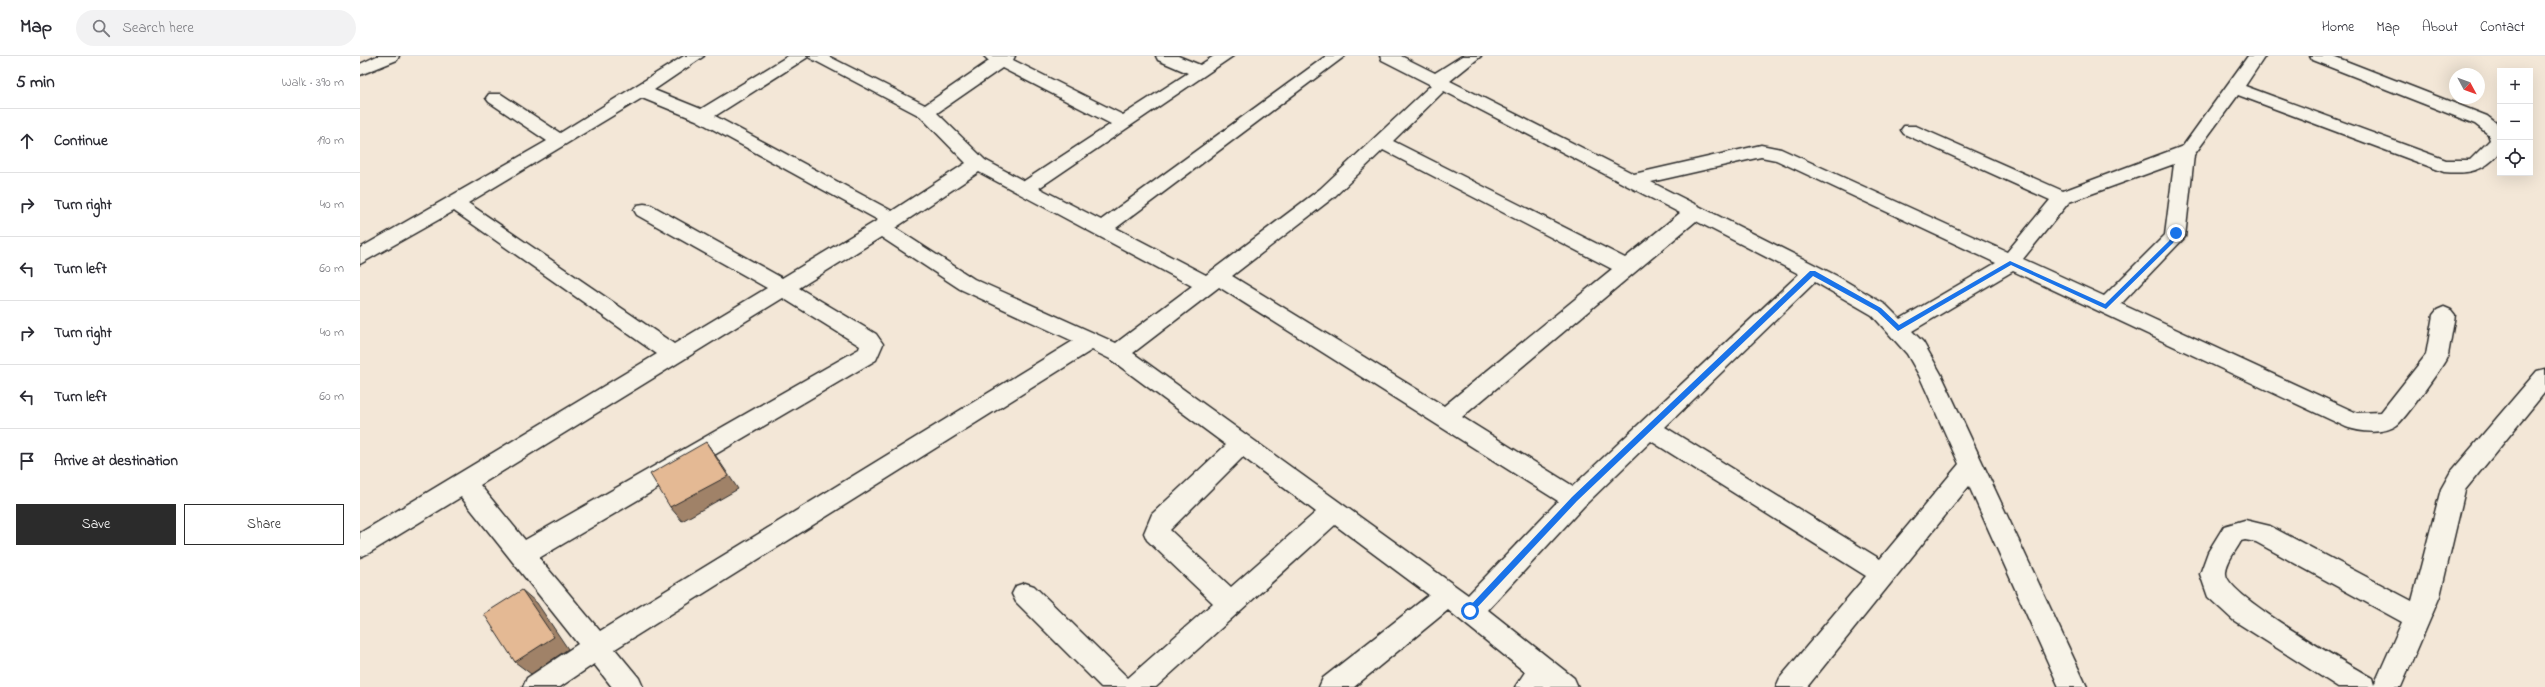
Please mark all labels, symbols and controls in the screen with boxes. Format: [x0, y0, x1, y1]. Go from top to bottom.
search box [76, 10, 356, 46]
text: Map [20, 14, 52, 41]
icon: search [90, 17, 112, 39]
text: Search here [122, 17, 194, 39]
text: Home [2322, 17, 2354, 38]
text: Map [2376, 17, 2400, 38]
text: About [2422, 17, 2458, 38]
text: Contact [2480, 17, 2525, 38]
north arrow [2449, 68, 2485, 104]
map controls [2497, 68, 2533, 176]
button: + [2497, 68, 2533, 104]
text: 5 min [16, 70, 55, 95]
text: Walk · 390 m [282, 73, 344, 92]
button: − [2497, 104, 2533, 140]
icon: ahead [16, 130, 38, 152]
text: Continue [54, 130, 108, 152]
text: 190 m [317, 131, 344, 150]
button: locate [2497, 140, 2533, 176]
icon: right [16, 194, 38, 216]
text: Turn right [54, 194, 112, 216]
text: 40 m [320, 195, 344, 214]
route end [2167, 224, 2185, 242]
icon: left [16, 258, 38, 280]
text: Turn left [54, 258, 107, 280]
text: 60 m [319, 259, 344, 278]
icon: right [16, 322, 38, 344]
text: Turn right [54, 322, 112, 344]
text: 40 m [320, 323, 344, 342]
icon: left [16, 386, 38, 408]
text: Turn left [54, 386, 107, 408]
text: 60 m [319, 387, 344, 406]
icon: arrive [16, 450, 38, 472]
text: Arrive at destination [54, 450, 178, 472]
button: Save [16, 504, 176, 545]
button: Share [184, 504, 344, 545]
route start [1461, 602, 1479, 620]

